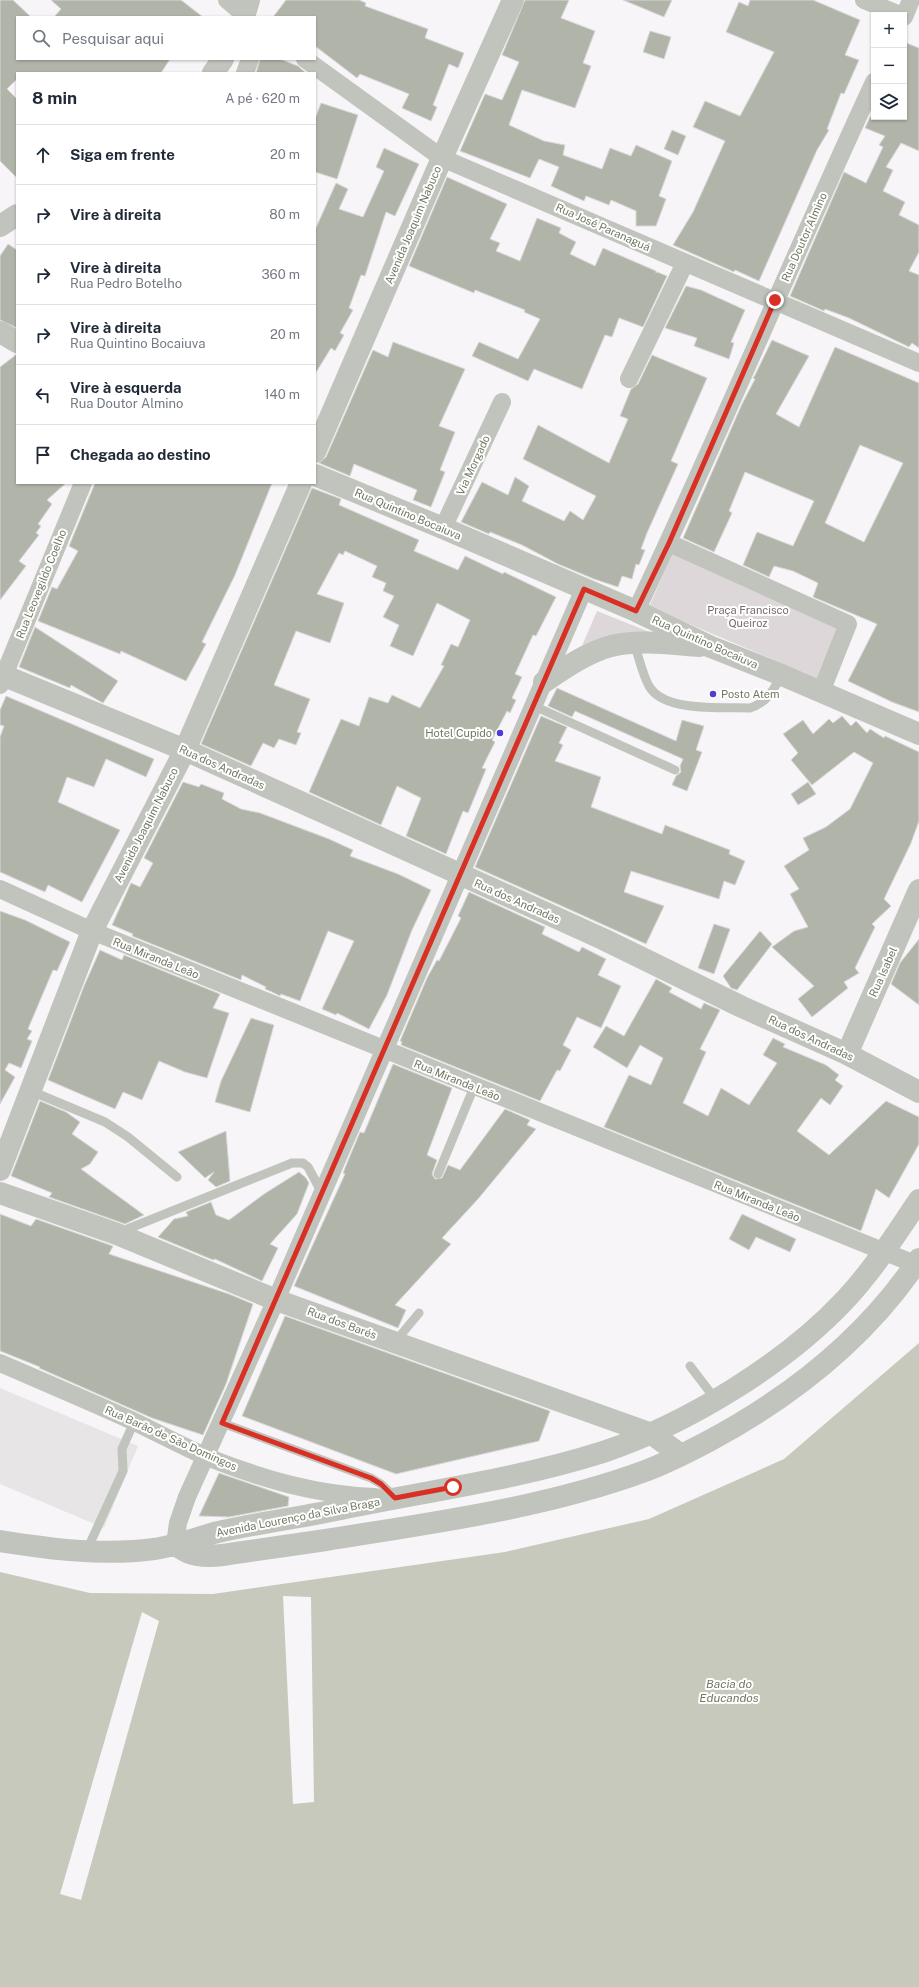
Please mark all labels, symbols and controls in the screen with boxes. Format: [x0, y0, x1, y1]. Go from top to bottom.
map controls [871, 12, 907, 120]
button: + [871, 12, 907, 48]
search box [16, 16, 316, 60]
icon: search [30, 27, 52, 49]
text: Pesquisar aqui [62, 30, 164, 47]
button: − [871, 48, 907, 84]
button: layers [871, 84, 907, 120]
text: 8 min [32, 88, 77, 108]
text: A pé · 620 m [225, 91, 300, 106]
icon: ahead [32, 144, 54, 166]
text: Siga em frente [70, 146, 175, 163]
text: 20 m [270, 147, 300, 162]
street label: Avenida Joaquim Nabuco [383, 164, 443, 286]
street label: Rua Doutor Almino [779, 191, 829, 283]
street label: Rua José Paranaguá [554, 201, 652, 253]
icon: right [32, 204, 54, 226]
text: Vire à direita [70, 206, 161, 223]
text: 80 m [269, 207, 300, 222]
text: Vire à direita [70, 259, 161, 276]
icon: right [32, 264, 54, 286]
text: 360 m [262, 267, 300, 282]
text: Rua Pedro Botelho [70, 276, 182, 291]
route end [766, 291, 784, 309]
text: Vire à direita [70, 319, 161, 336]
icon: right [32, 324, 54, 346]
text: 20 m [270, 327, 300, 342]
text: Rua Quintino Bocaiuva [70, 336, 205, 351]
text: Vire à esquerda [70, 379, 182, 396]
icon: left [32, 384, 54, 406]
text: 140 m [264, 387, 300, 402]
text: Rua Doutor Almino [70, 396, 183, 411]
street label: Via Morgado [454, 433, 492, 497]
icon: arrive [32, 444, 54, 466]
text: Chegada ao destino [70, 446, 211, 463]
street label: Rua Quintino Bocaiuva [353, 486, 463, 542]
street label: Rua Leovegildo Coelho [14, 528, 68, 640]
park label: Praça Francisco Queiroz [707, 604, 789, 629]
street label: Rua Quintino Bocaiuva [650, 613, 760, 671]
place label: Posto Atem [721, 688, 780, 700]
marker: Posto Atem [708, 689, 718, 699]
place label: Hotel Cupido [425, 727, 492, 739]
marker: Hotel Cupido [495, 728, 505, 738]
street label: Rua dos Andradas [177, 743, 267, 791]
street label: Avenida Joaquim Nabuco [112, 766, 180, 884]
street label: Rua dos Andradas [472, 877, 562, 925]
street label: Rua Miranda Leão [111, 935, 201, 981]
street label: Rua Isabel [867, 945, 899, 999]
street label: Rua dos Andradas [767, 1013, 856, 1063]
street label: Rua Miranda Leão [412, 1057, 502, 1103]
street label: Rua Miranda Leão [712, 1178, 802, 1224]
street label: Rua dos Barés [306, 1305, 379, 1341]
street label: Rua Barão de São Domingos [103, 1403, 239, 1473]
route start [444, 1478, 462, 1496]
street label: Avenida Lourenço da Silva Braga [215, 1495, 381, 1540]
water label: Bacia do Educandos [699, 1677, 759, 1705]

